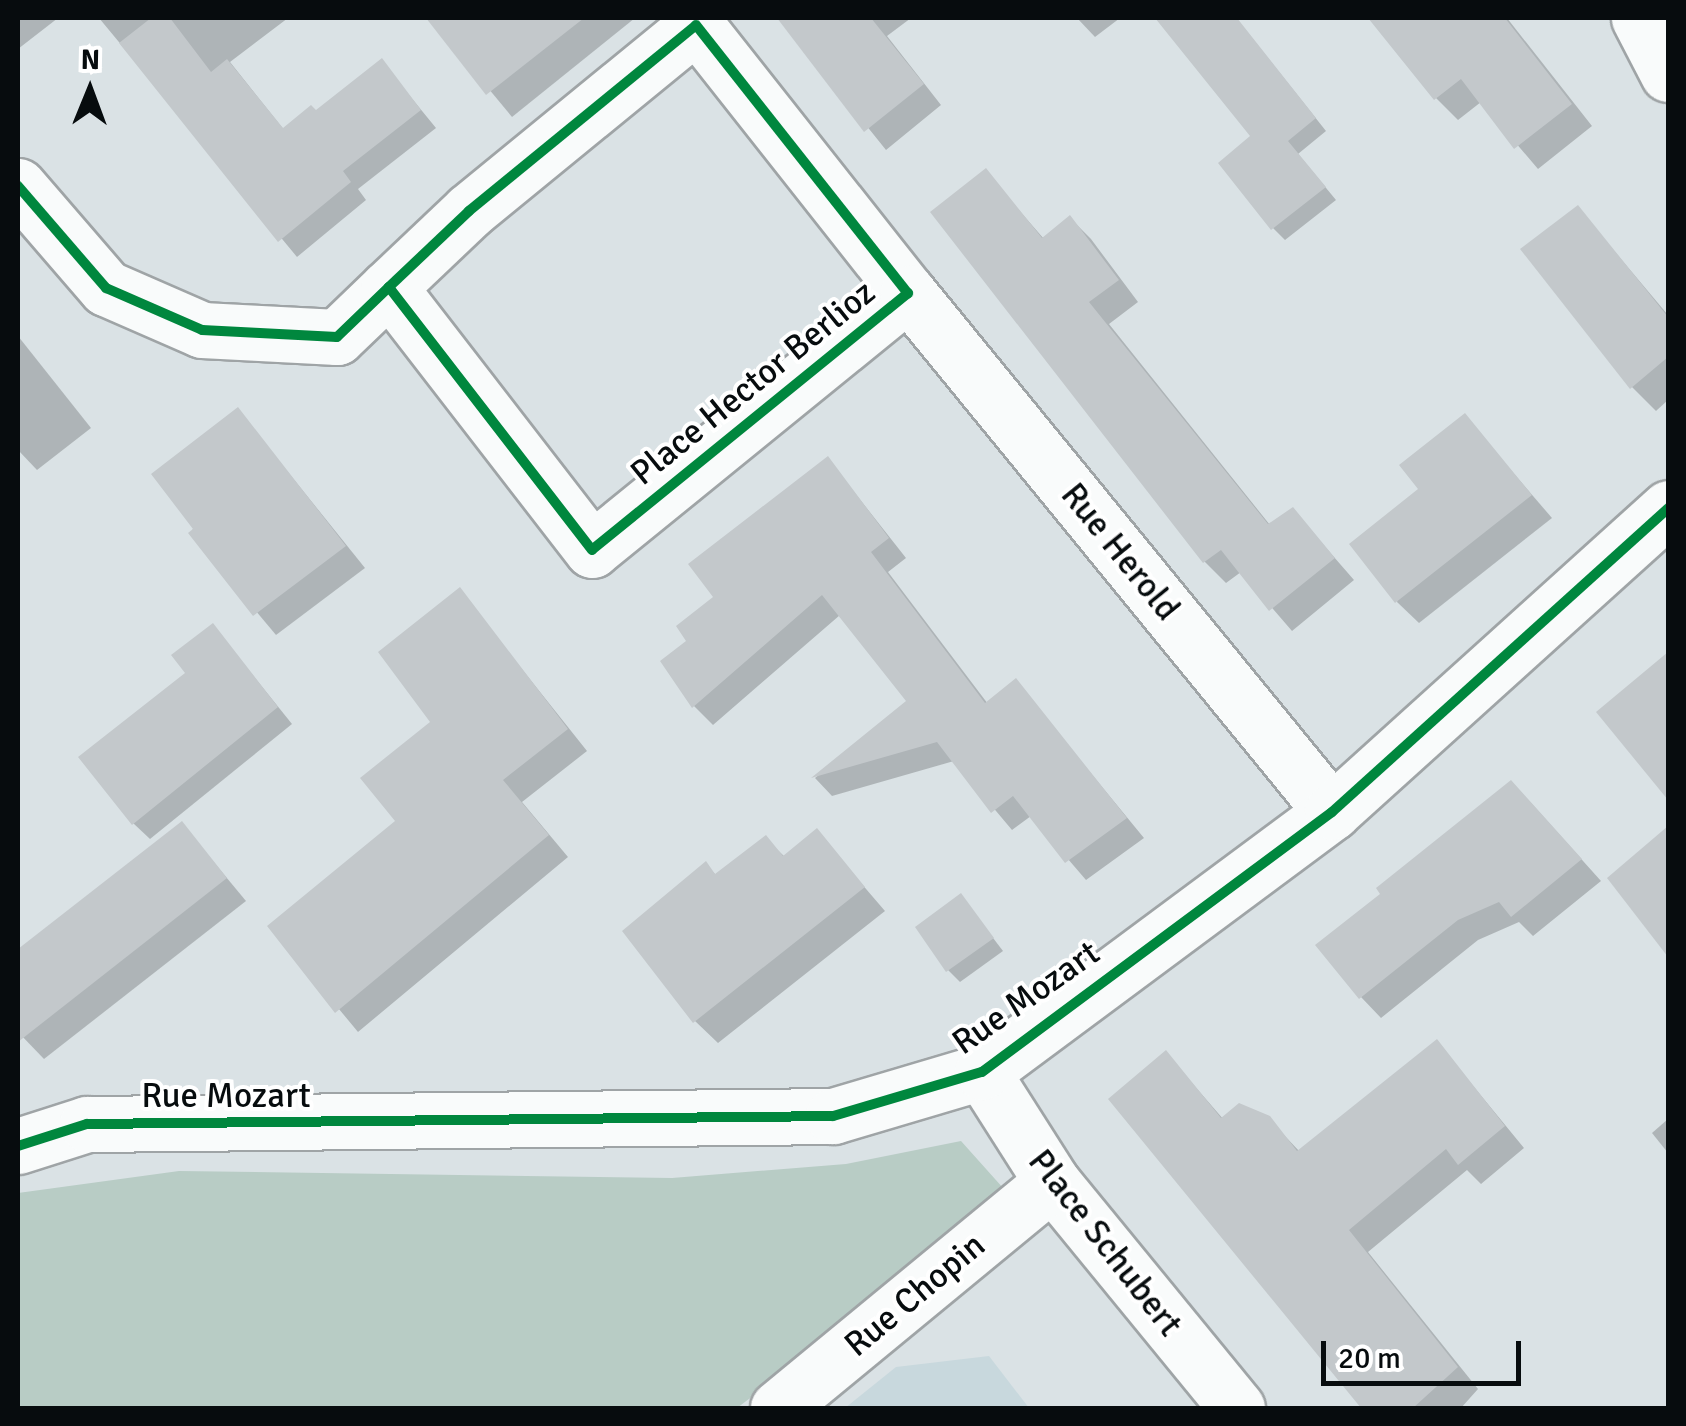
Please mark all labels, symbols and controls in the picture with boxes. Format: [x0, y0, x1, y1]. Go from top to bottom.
north arrow [40, 40, 140, 140]
text: N [80, 43, 101, 77]
street label: Place Hector Berlioz [622, 272, 884, 494]
street label: Rue Herold [1052, 475, 1188, 629]
street label: Rue Mozart [944, 932, 1108, 1064]
street label: Rue Mozart [141, 1075, 311, 1117]
street label: Place Schubert [1019, 1141, 1191, 1345]
street label: Rue Chopin [836, 1224, 994, 1366]
scale bar [1326, 1321, 1526, 1383]
text: 20 m [1338, 1340, 1401, 1377]

